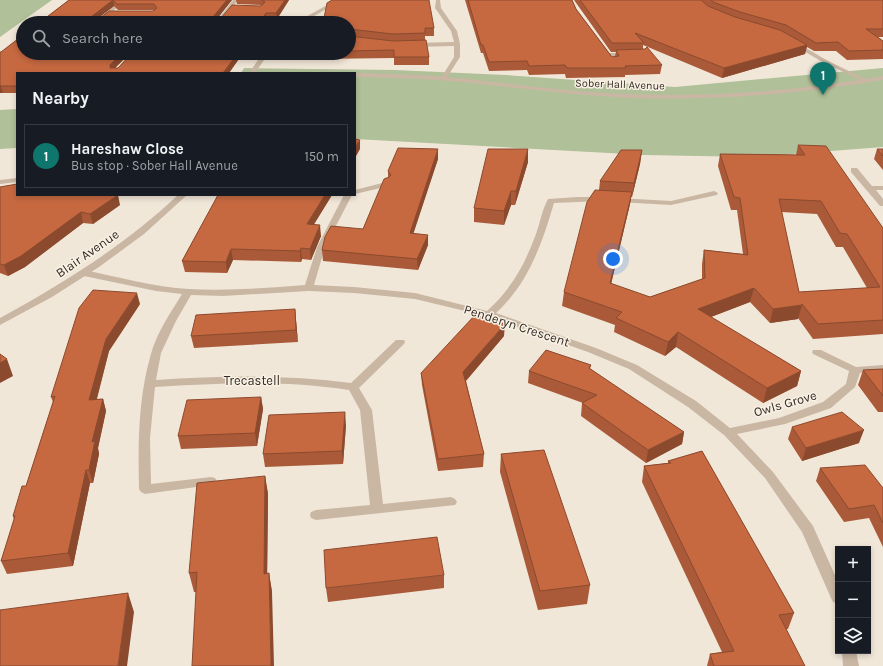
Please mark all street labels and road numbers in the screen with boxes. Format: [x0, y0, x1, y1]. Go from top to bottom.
street label: Sober Hall Avenue [575, 76, 665, 93]
street label: Blair Avenue [53, 226, 122, 281]
street label: Penderyn Crescent [462, 301, 572, 350]
street label: Trecastell [224, 373, 280, 388]
street label: Owls Grove [752, 387, 819, 420]

